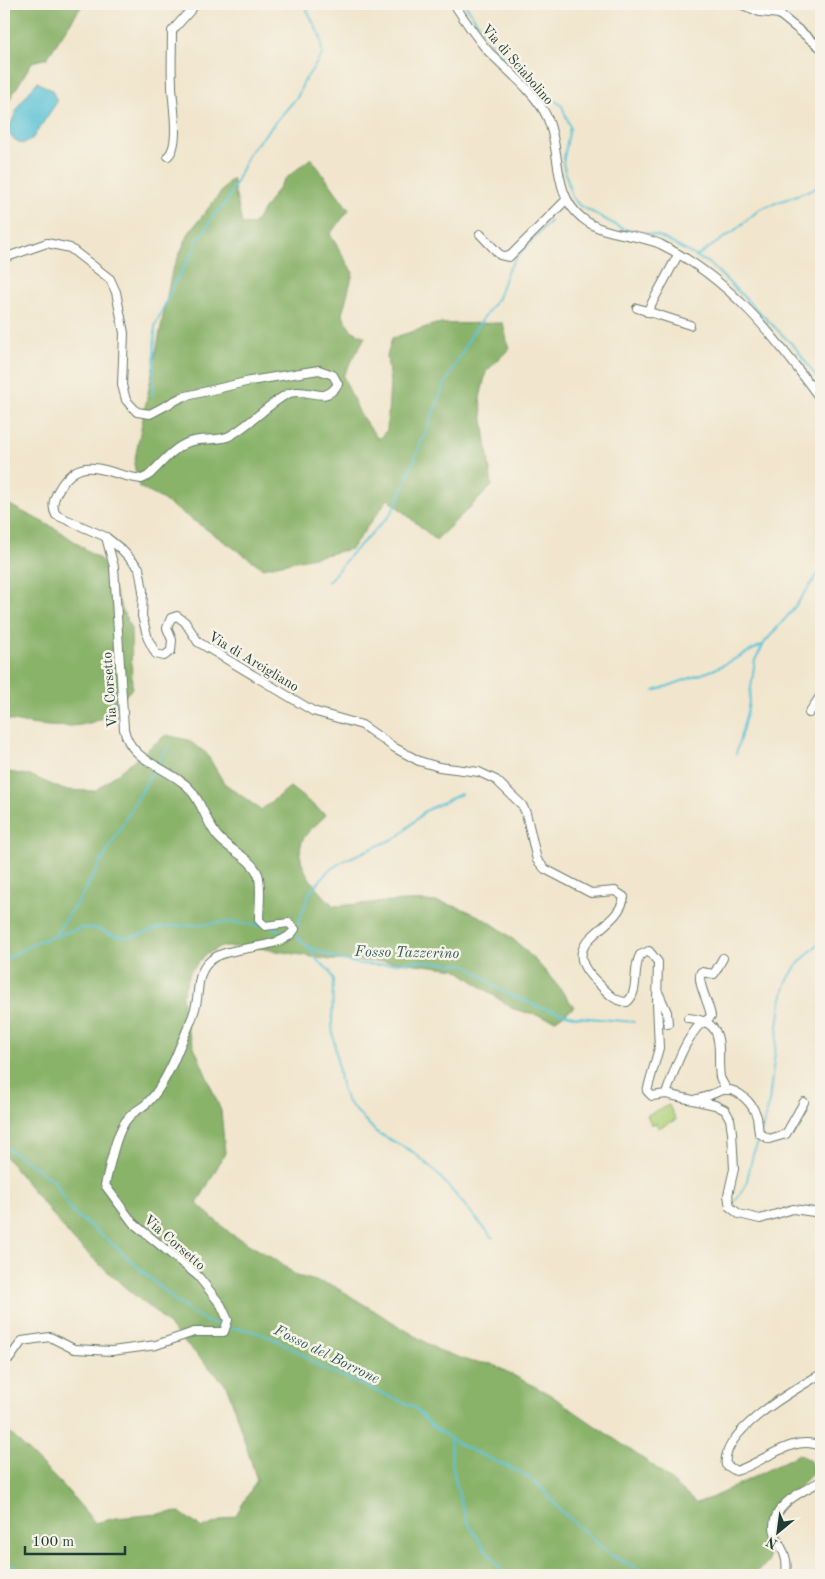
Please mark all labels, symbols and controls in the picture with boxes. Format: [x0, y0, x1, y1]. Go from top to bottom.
street label: Via di Sciabolino [479, 22, 556, 108]
street label: Via di Arcigliano [206, 629, 301, 694]
street label: Via Corsetto [100, 651, 120, 728]
water label: Fosso Tazzerino [354, 945, 459, 962]
street label: Via Corsetto [141, 1212, 208, 1273]
water label: Fosso del Borrone [270, 1323, 381, 1387]
north arrow [752, 1506, 802, 1556]
scale bar [25, 1524, 125, 1556]
text: N [764, 1534, 780, 1551]
text: 100 m [32, 1535, 74, 1550]

